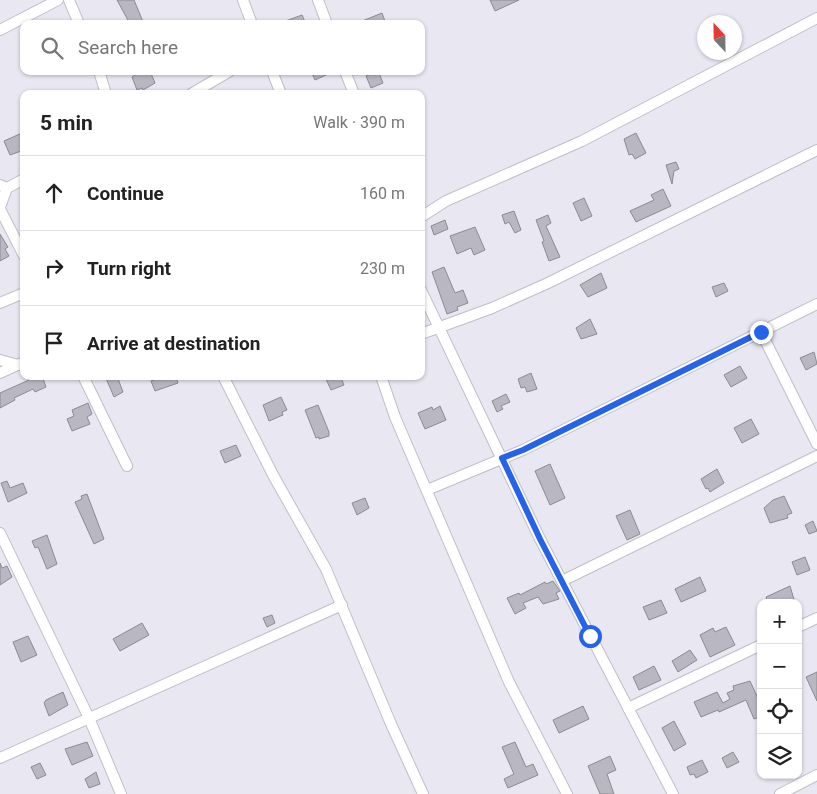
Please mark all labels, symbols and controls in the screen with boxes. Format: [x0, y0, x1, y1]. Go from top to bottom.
north arrow [697, 15, 742, 60]
search box [20, 20, 425, 75]
icon: search [38, 34, 66, 62]
text: Search here [78, 36, 178, 59]
text: 5 min [40, 111, 93, 135]
text: Walk · 390 m [313, 113, 405, 132]
icon: ahead [40, 179, 68, 207]
text: Continue [87, 182, 164, 205]
text: 160 m [360, 184, 405, 203]
icon: right [40, 254, 68, 282]
text: Turn right [87, 257, 171, 280]
text: 230 m [360, 259, 405, 278]
route end [750, 321, 773, 344]
icon: arrive [40, 329, 68, 357]
text: Arrive at destination [87, 332, 260, 355]
map controls [757, 599, 802, 779]
button: + [757, 599, 802, 644]
route start [579, 625, 602, 648]
button: − [757, 644, 802, 689]
button: locate [757, 689, 802, 734]
button: layers [757, 734, 802, 779]

